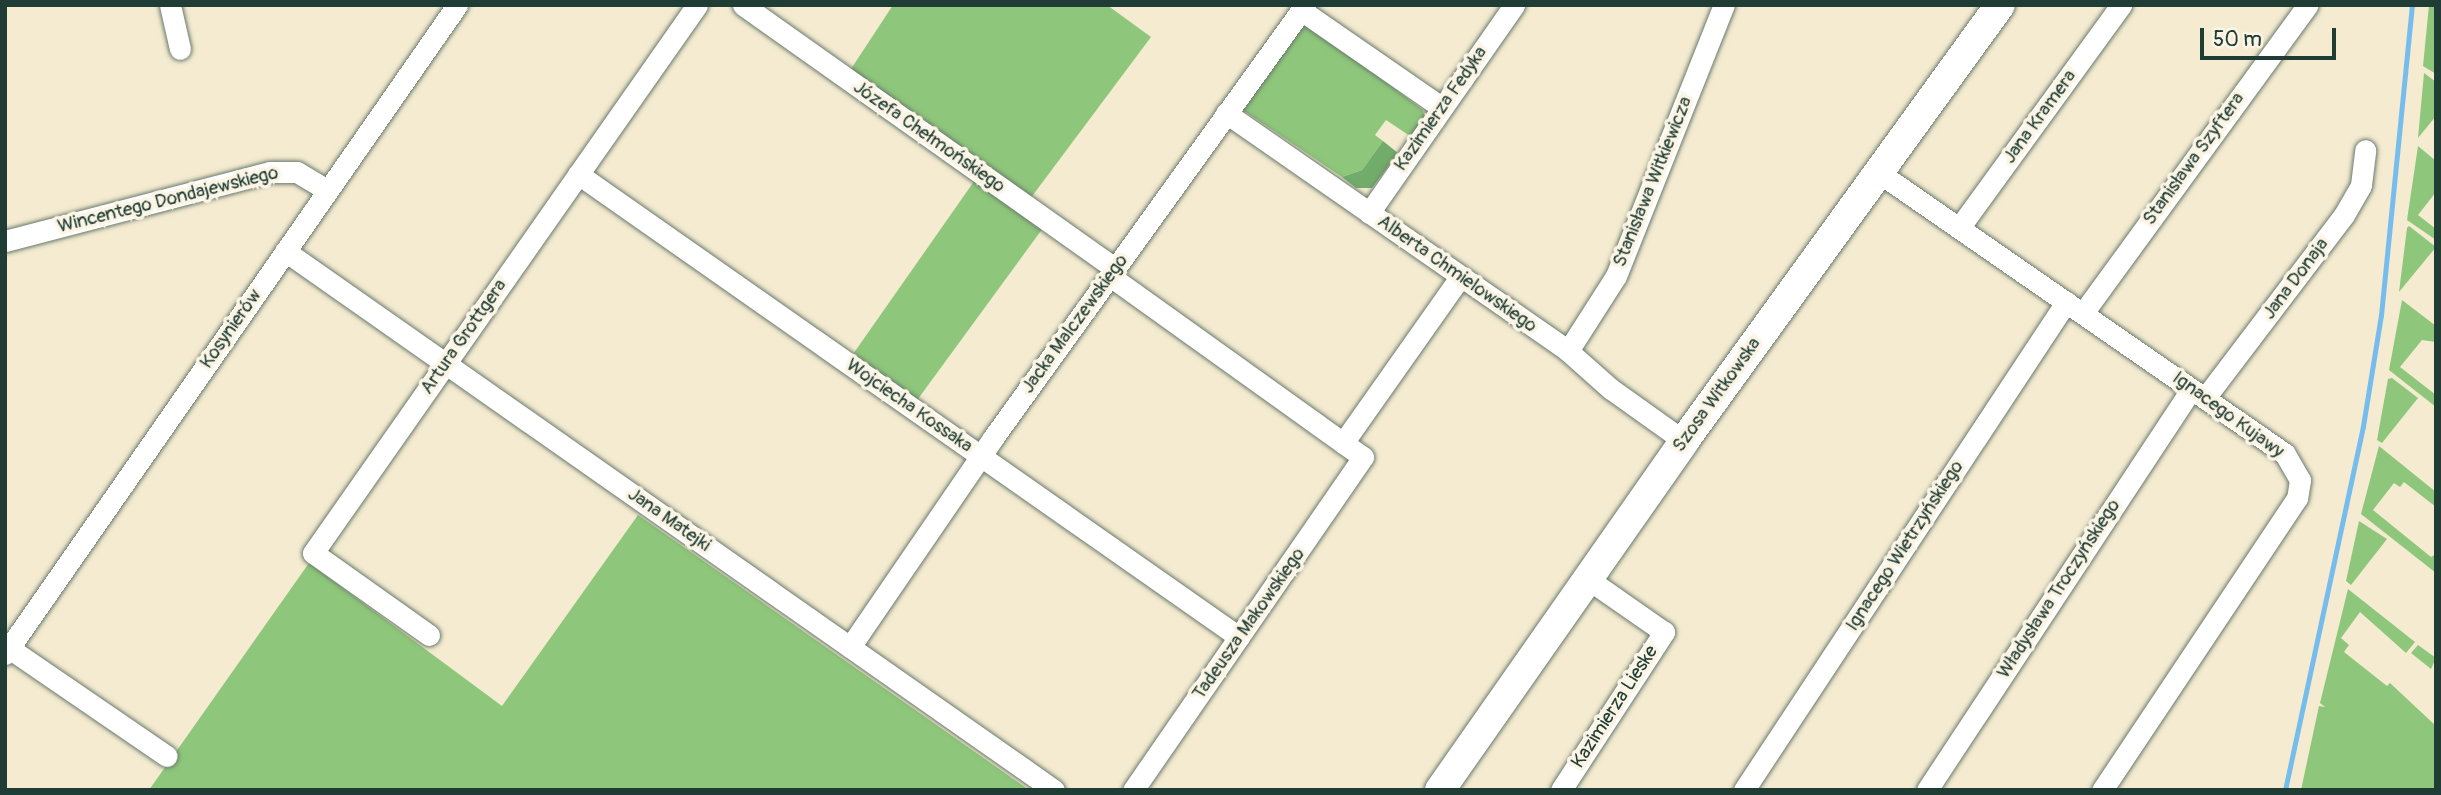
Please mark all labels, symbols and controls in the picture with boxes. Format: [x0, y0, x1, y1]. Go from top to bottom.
scale bar [2203, 14, 2340, 58]
text: 50 m [2213, 26, 2262, 53]
street label: Kazimierza Fedyka [1390, 42, 1492, 176]
street label: Jana Kramera [1998, 66, 2082, 168]
street label: Józefa Chełmońskiego [849, 76, 1009, 198]
street label: Stanisława Szyftera [2138, 88, 2250, 230]
street label: Stanisława Witkiewicza [1608, 94, 1698, 270]
street label: Wincentego Dondajewskiego [55, 162, 281, 238]
street label: Alberta Chmielowskiego [1373, 210, 1541, 338]
street label: Jana Donaja [2258, 234, 2334, 324]
street label: Jacka Malczewskiego [1017, 250, 1133, 398]
street label: Artura Grottgera [416, 275, 512, 399]
street label: Kosynierów [195, 285, 267, 373]
street label: Szosa Witkowska [1668, 333, 1766, 457]
street label: Wojciecha Kossaka [841, 354, 977, 458]
street label: Ignacego Kujawy [2168, 367, 2288, 463]
street label: Ignacego Wietrzyńskiego [1841, 456, 1969, 636]
street label: Jana Matejki [623, 483, 715, 557]
street label: Władysława Troczyńskiego [1993, 495, 2125, 683]
street label: Tadeusza Makowskiego [1188, 544, 1310, 704]
street label: Kazimierza Lieske [1567, 641, 1663, 773]

